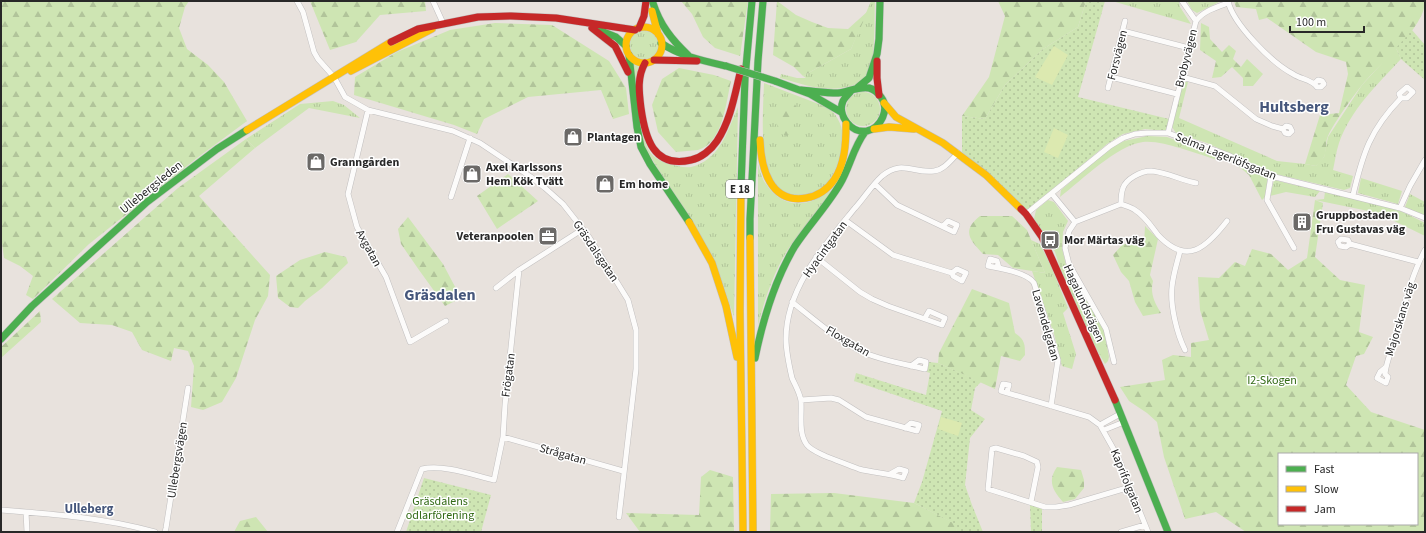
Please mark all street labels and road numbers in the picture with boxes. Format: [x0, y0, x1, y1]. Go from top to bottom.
street label: Brobyvägen [1171, 27, 1202, 89]
street label: Forsvägen [1103, 28, 1132, 82]
street label: Selma Lagerlöfsgatan [1173, 128, 1279, 185]
street label: Ullebergsleden [117, 157, 186, 218]
road number: E 18 [726, 180, 754, 198]
street label: Gräsdalsgatan [569, 217, 623, 286]
street label: Hyacintgatan [799, 217, 852, 281]
street label: Axgatan [351, 227, 386, 270]
street label: Hagalundsvägen [1059, 262, 1108, 345]
street label: Majorskans väg [1381, 280, 1420, 358]
street label: Lavendelgatan [1027, 287, 1064, 363]
street label: Floxgatan [822, 322, 873, 361]
street label: Frögatan [497, 352, 520, 398]
street label: Ullebergsvägen [163, 421, 192, 500]
street label: Strågatan [537, 440, 588, 469]
street label: Kaprifolgatan [1106, 447, 1147, 516]

